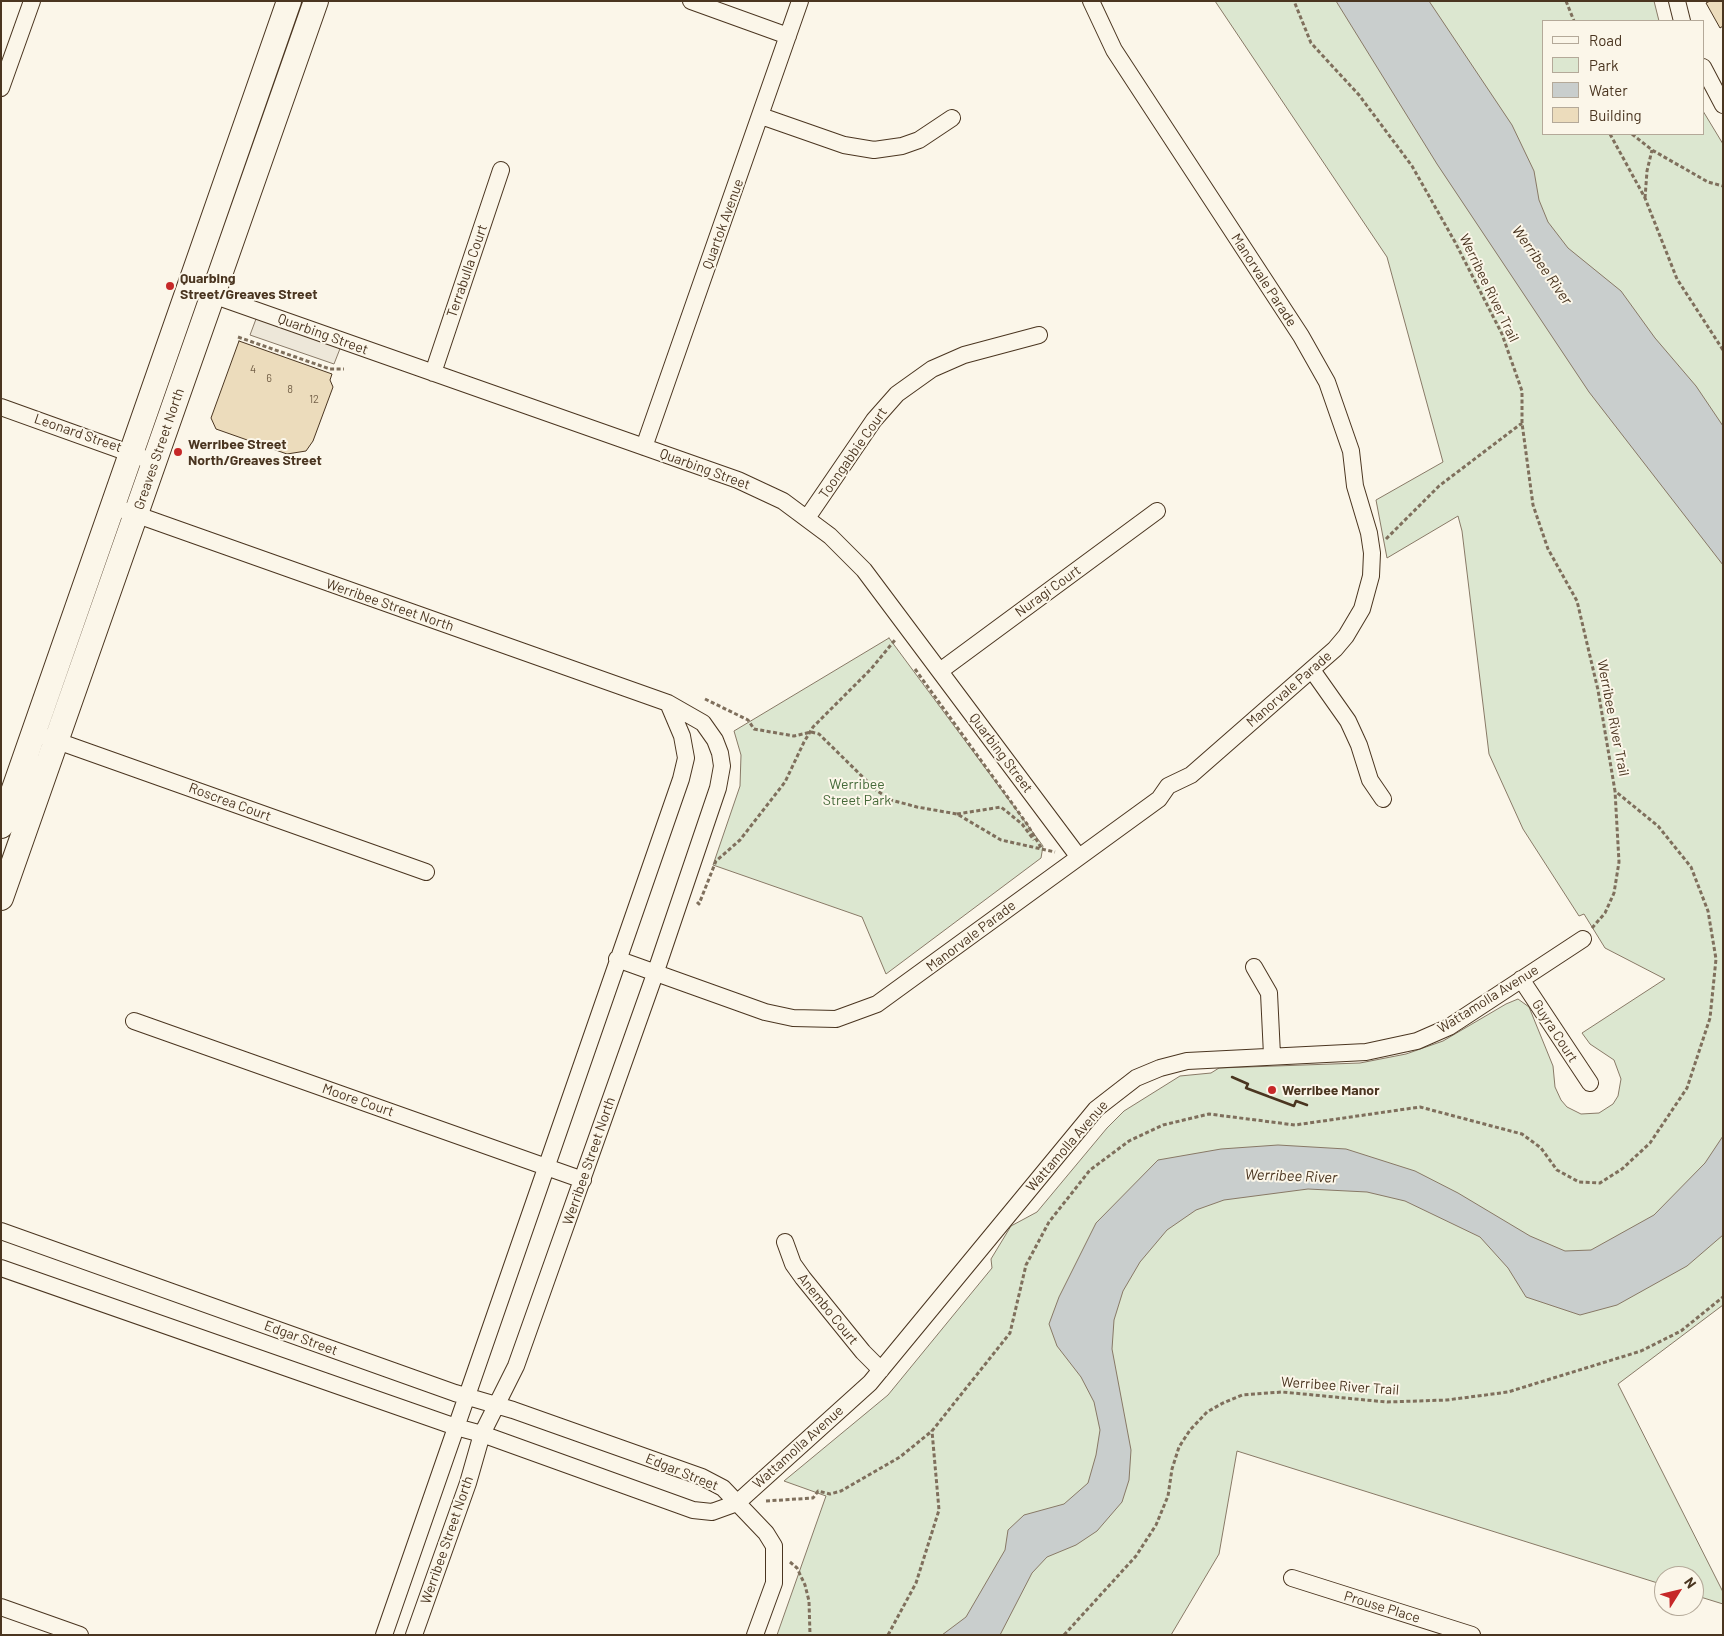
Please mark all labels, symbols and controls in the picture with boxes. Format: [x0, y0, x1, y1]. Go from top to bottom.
legend [1542, 20, 1704, 135]
text: Road [1589, 31, 1622, 49]
text: Park [1589, 56, 1618, 74]
text: Water [1589, 81, 1628, 99]
text: Building [1589, 106, 1642, 124]
street label: Quartok Avenue [699, 177, 747, 271]
street label: Terrabulla Court [443, 222, 491, 320]
water label: Werribee River [1508, 222, 1576, 308]
street label: Manorvale Parade [1228, 230, 1300, 330]
street label: Werribee River Trail [1456, 231, 1522, 345]
place label: Quarbing Street/Greaves Street [180, 270, 318, 302]
marker: Quarbing Street/Greaves Street [164, 280, 176, 292]
street label: Quarbing Street [275, 310, 371, 358]
house number: 4 [250, 362, 256, 376]
house number: 6 [266, 371, 272, 385]
house number: 8 [287, 382, 293, 396]
street label: Greaves Street North [130, 386, 188, 512]
house number: 12 [309, 392, 319, 406]
street label: Toongabbie Court [815, 404, 891, 502]
street label: Leonard Street [32, 410, 124, 456]
place label: Werribee Street North/Greaves Street [188, 436, 322, 468]
street label: Quarbing Street [657, 445, 753, 493]
marker: Werribee Street North/Greaves Street [172, 446, 184, 458]
street label: Nuragi Court [1012, 562, 1084, 620]
street label: Werribee Street North [324, 575, 456, 635]
street label: Manorvale Parade [1243, 647, 1335, 731]
street label: Werribee River Trail [1593, 658, 1633, 778]
street label: Quarbing Street [966, 710, 1036, 796]
park label: Werribee Street Park [823, 776, 891, 809]
street label: Roscrea Court [186, 779, 274, 825]
street label: Manorvale Parade [923, 897, 1019, 975]
street label: Wattamolla Avenue [1434, 961, 1542, 1037]
street label: Guyra Court [1528, 996, 1582, 1066]
street label: Moore Court [320, 1080, 396, 1120]
place label: Werribee Manor [1282, 1082, 1379, 1098]
marker: Werribee Manor [1266, 1084, 1278, 1096]
street label: Werribee Street North [559, 1095, 619, 1227]
street label: Wattamolla Avenue [1023, 1097, 1111, 1195]
water label: Werribee River [1244, 1165, 1338, 1187]
street label: Anembo Court [794, 1270, 862, 1348]
street label: Edgar Street [262, 1317, 340, 1359]
street label: Werribee River Trail [1280, 1373, 1400, 1399]
street label: Wattamolla Avenue [749, 1402, 847, 1492]
street label: Edgar Street [643, 1450, 721, 1494]
street label: Werribee Street North [417, 1474, 477, 1606]
north arrow [1654, 1566, 1704, 1616]
text: N [1681, 1574, 1700, 1591]
street label: Prouse Place [1342, 1587, 1422, 1627]

